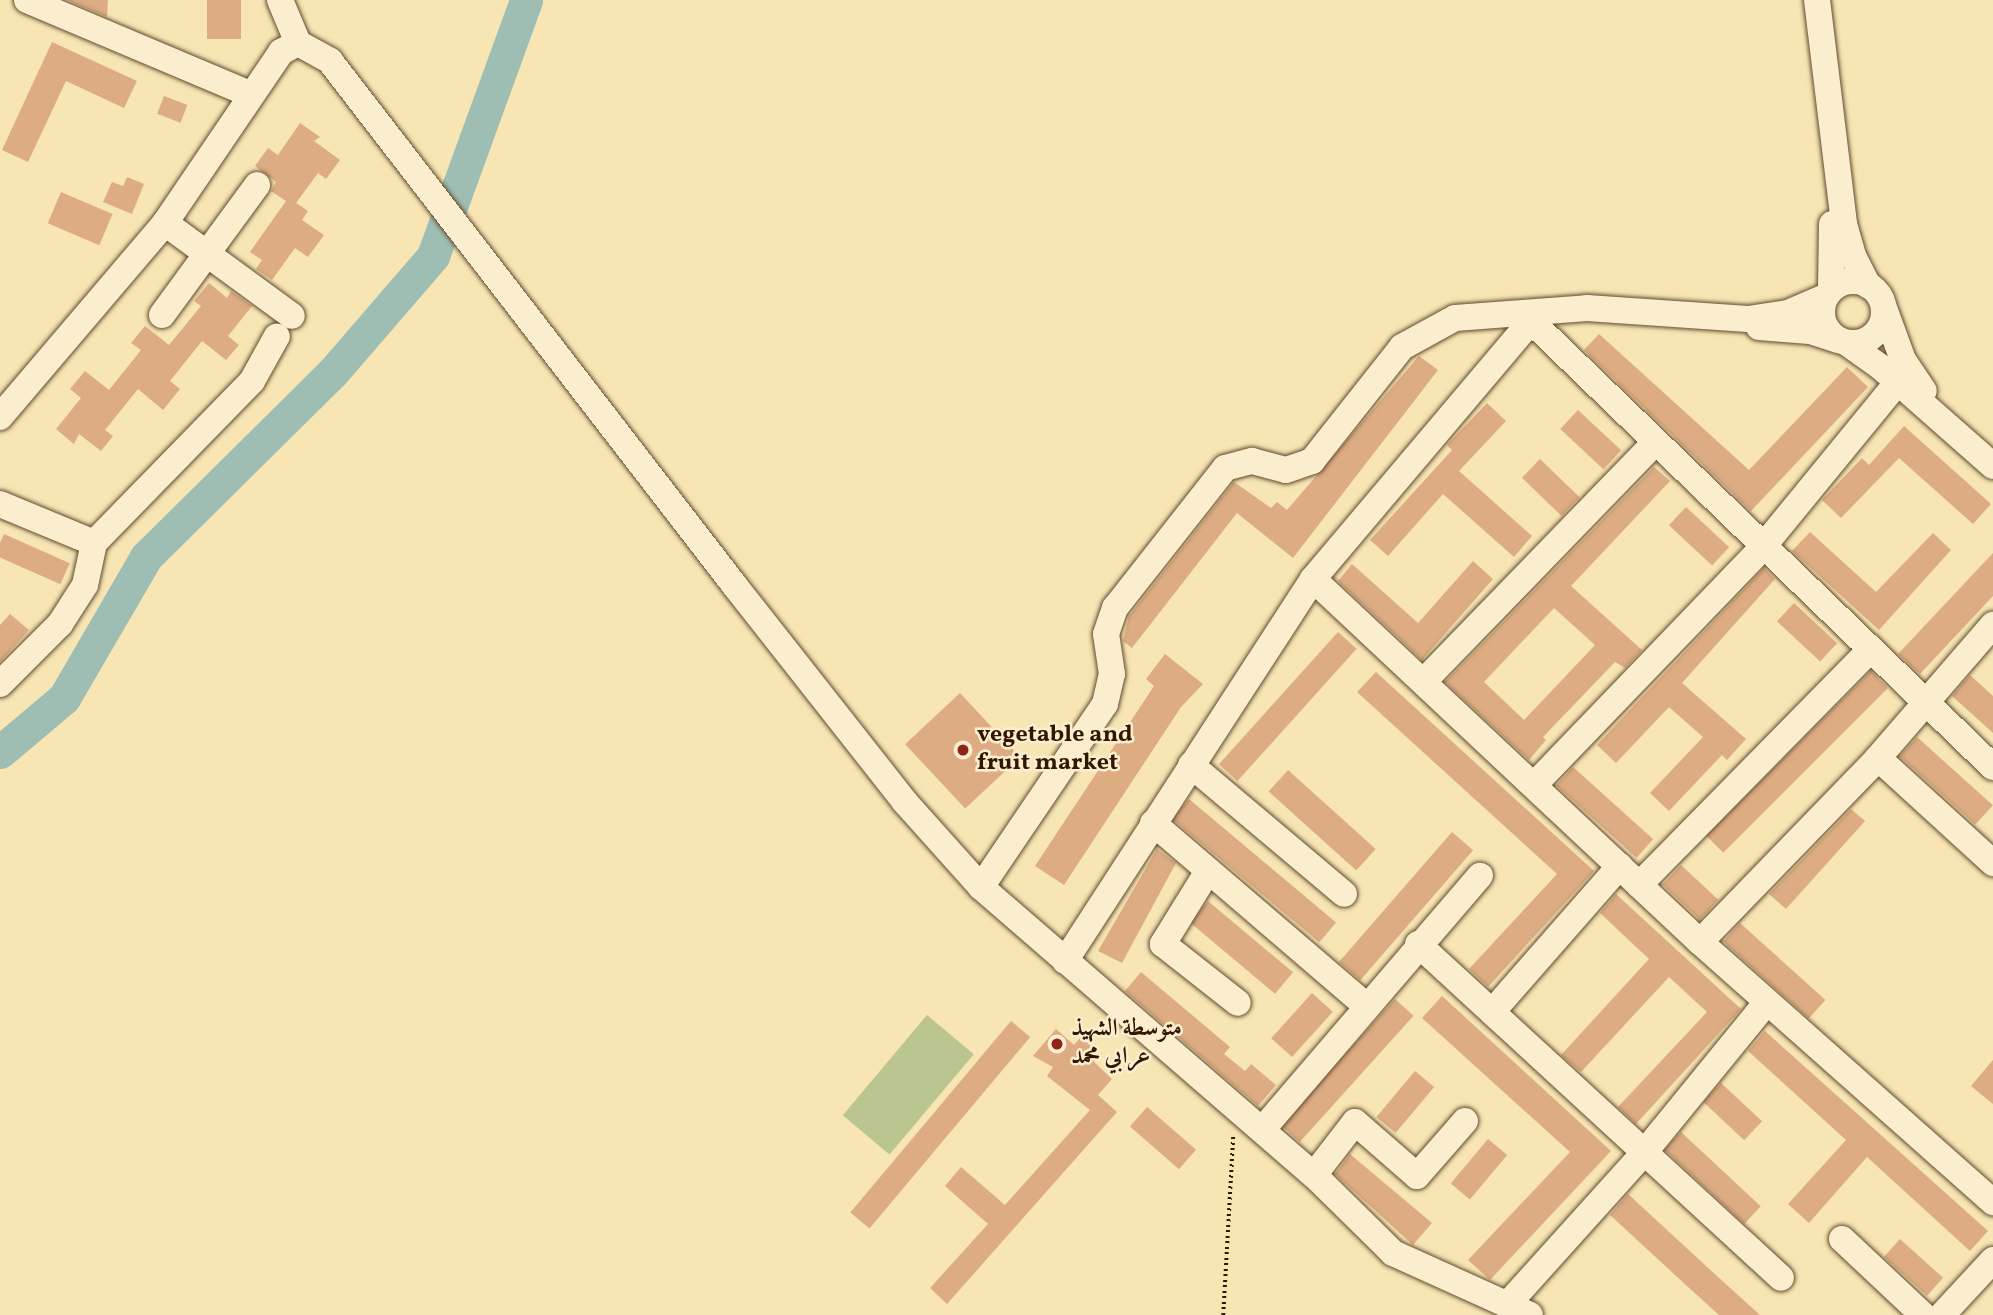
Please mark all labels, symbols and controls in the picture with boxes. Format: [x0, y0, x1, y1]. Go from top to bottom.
place label: vegetable and fruit market [977, 722, 1133, 778]
marker: vegetable and fruit market [955, 742, 971, 758]
place label: متوسطة الشهيذ عرابي محمد [1071, 1016, 1182, 1072]
marker: متوسطة الشهيذ عرابي محمد [1049, 1036, 1065, 1052]

